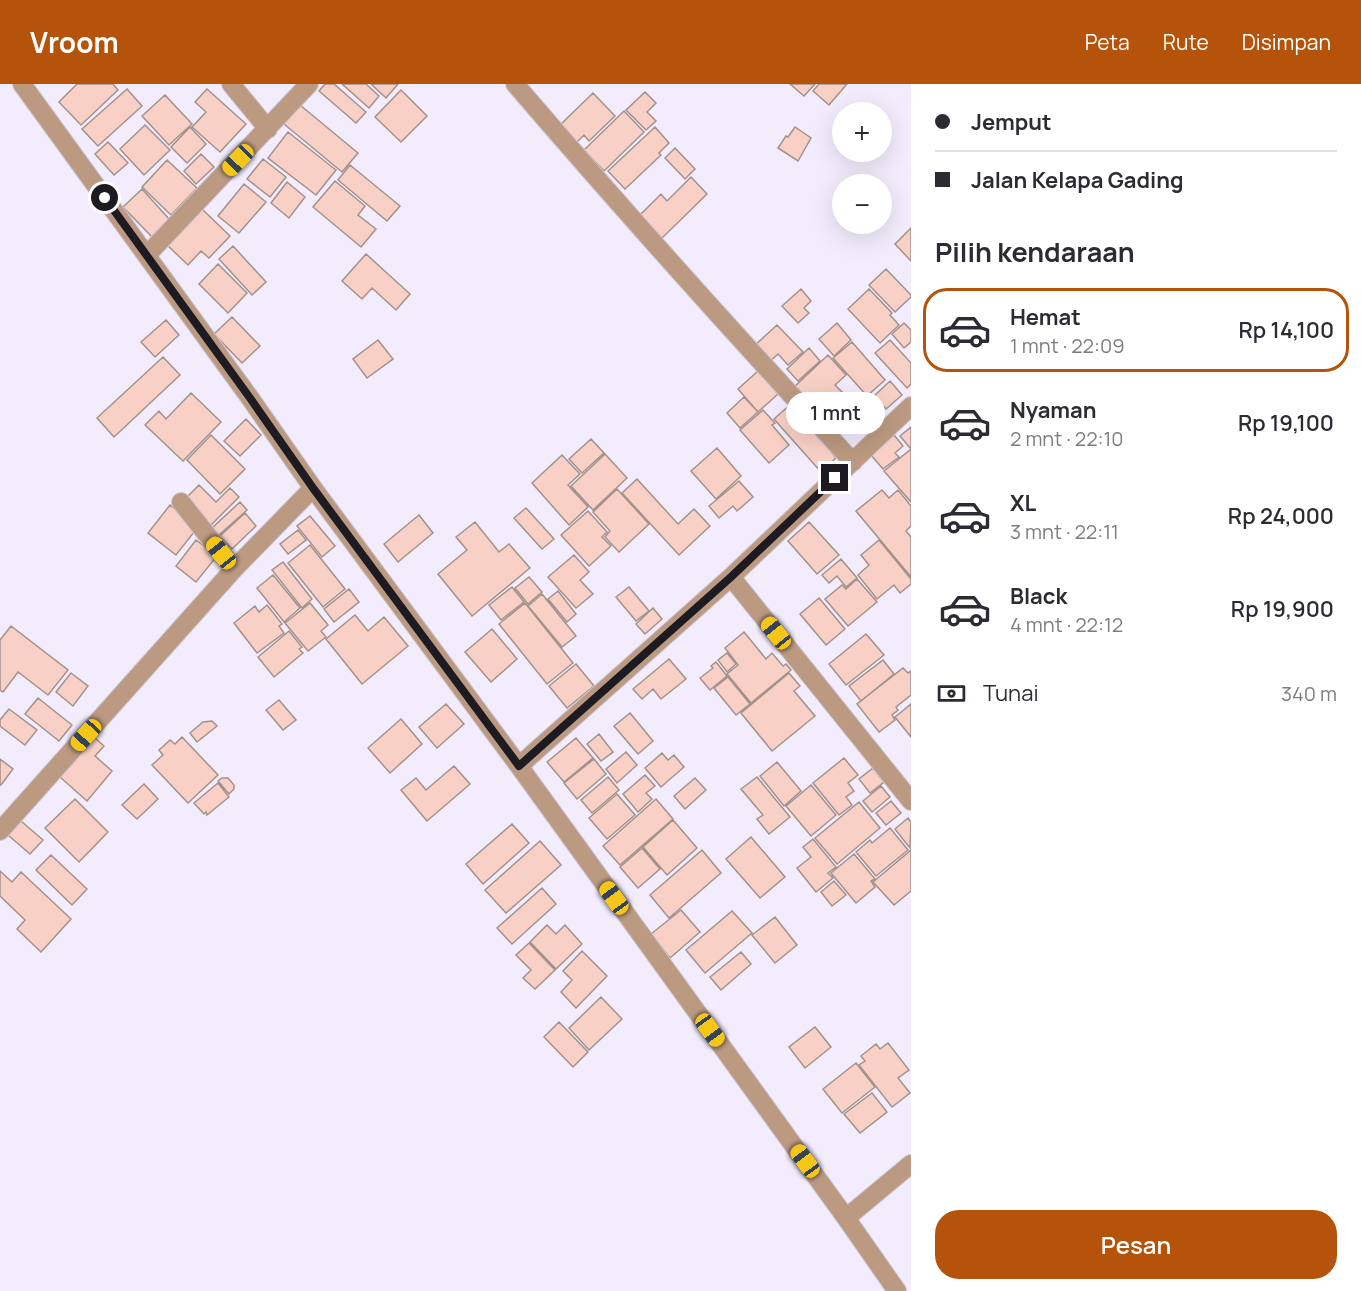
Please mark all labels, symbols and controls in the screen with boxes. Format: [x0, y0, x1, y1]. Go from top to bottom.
text: Vroom [30, 23, 119, 61]
text: Peta [1085, 28, 1130, 56]
text: Rute [1163, 28, 1209, 56]
text: Disimpan [1242, 28, 1331, 56]
map controls [832, 102, 892, 234]
button: + [832, 102, 892, 162]
text: Jemput [971, 107, 1052, 137]
car [219, 141, 257, 179]
text: Jalan Kelapa Gading [971, 165, 1184, 195]
button: − [832, 174, 892, 234]
route start [91, 184, 118, 211]
text: Pilih kendaraan [935, 233, 1135, 270]
text: Hemat [1010, 302, 1081, 332]
icon: car [938, 303, 992, 357]
text: Rp 14,100 [1239, 315, 1334, 345]
text: 1 mnt · 22:09 [1010, 332, 1125, 359]
callout: 1 mnt [786, 391, 884, 433]
text: Nyaman [1010, 395, 1097, 425]
icon: car [938, 396, 992, 450]
text: 1 mnt [810, 399, 861, 426]
text: Rp 19,100 [1238, 408, 1334, 438]
text: 2 mnt · 22:10 [1010, 425, 1124, 452]
route end [821, 464, 848, 491]
text: XL [1010, 488, 1036, 518]
icon: car [938, 489, 992, 543]
text: Rp 24,000 [1228, 501, 1334, 531]
text: 3 mnt · 22:11 [1010, 518, 1119, 545]
car [203, 533, 239, 573]
text: Black [1010, 581, 1067, 611]
icon: car [938, 582, 992, 636]
text: Rp 19,900 [1231, 594, 1334, 624]
text: 4 mnt · 22:12 [1010, 611, 1123, 638]
car [758, 613, 794, 653]
icon: cash [935, 677, 968, 710]
text: Tunai [983, 678, 1039, 708]
text: 340 m [1281, 680, 1337, 707]
car [67, 716, 105, 754]
car [596, 878, 632, 918]
car [692, 1010, 728, 1050]
car [787, 1141, 823, 1181]
button: Pesan [935, 1210, 1337, 1279]

